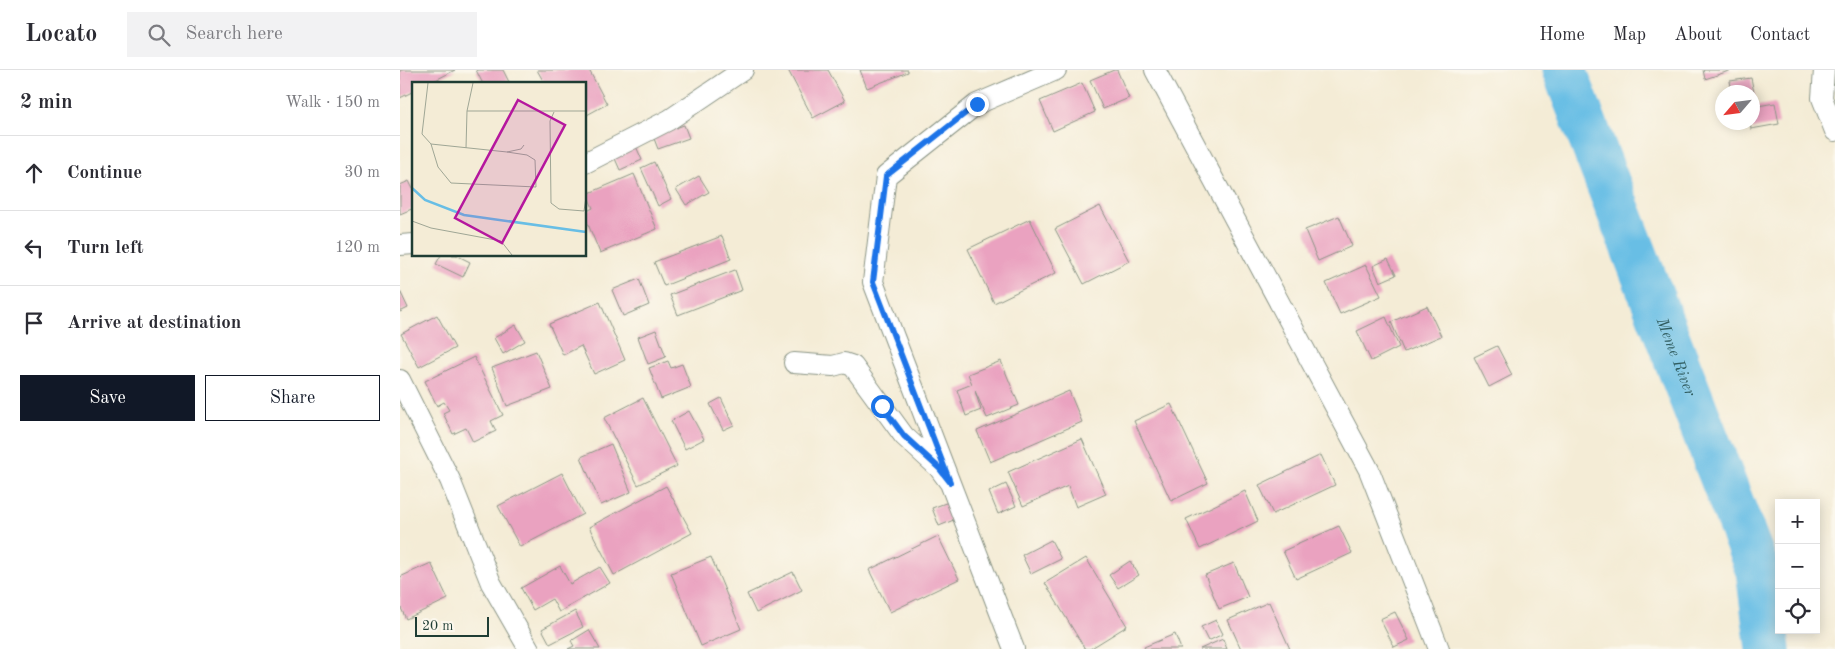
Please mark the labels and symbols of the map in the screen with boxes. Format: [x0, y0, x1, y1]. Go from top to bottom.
inset map [412, 82, 586, 256]
north arrow [1715, 85, 1760, 130]
route end [966, 93, 989, 116]
water label: Meme River [1652, 315, 1698, 400]
route start [871, 395, 894, 418]
scale bar [415, 614, 489, 637]

